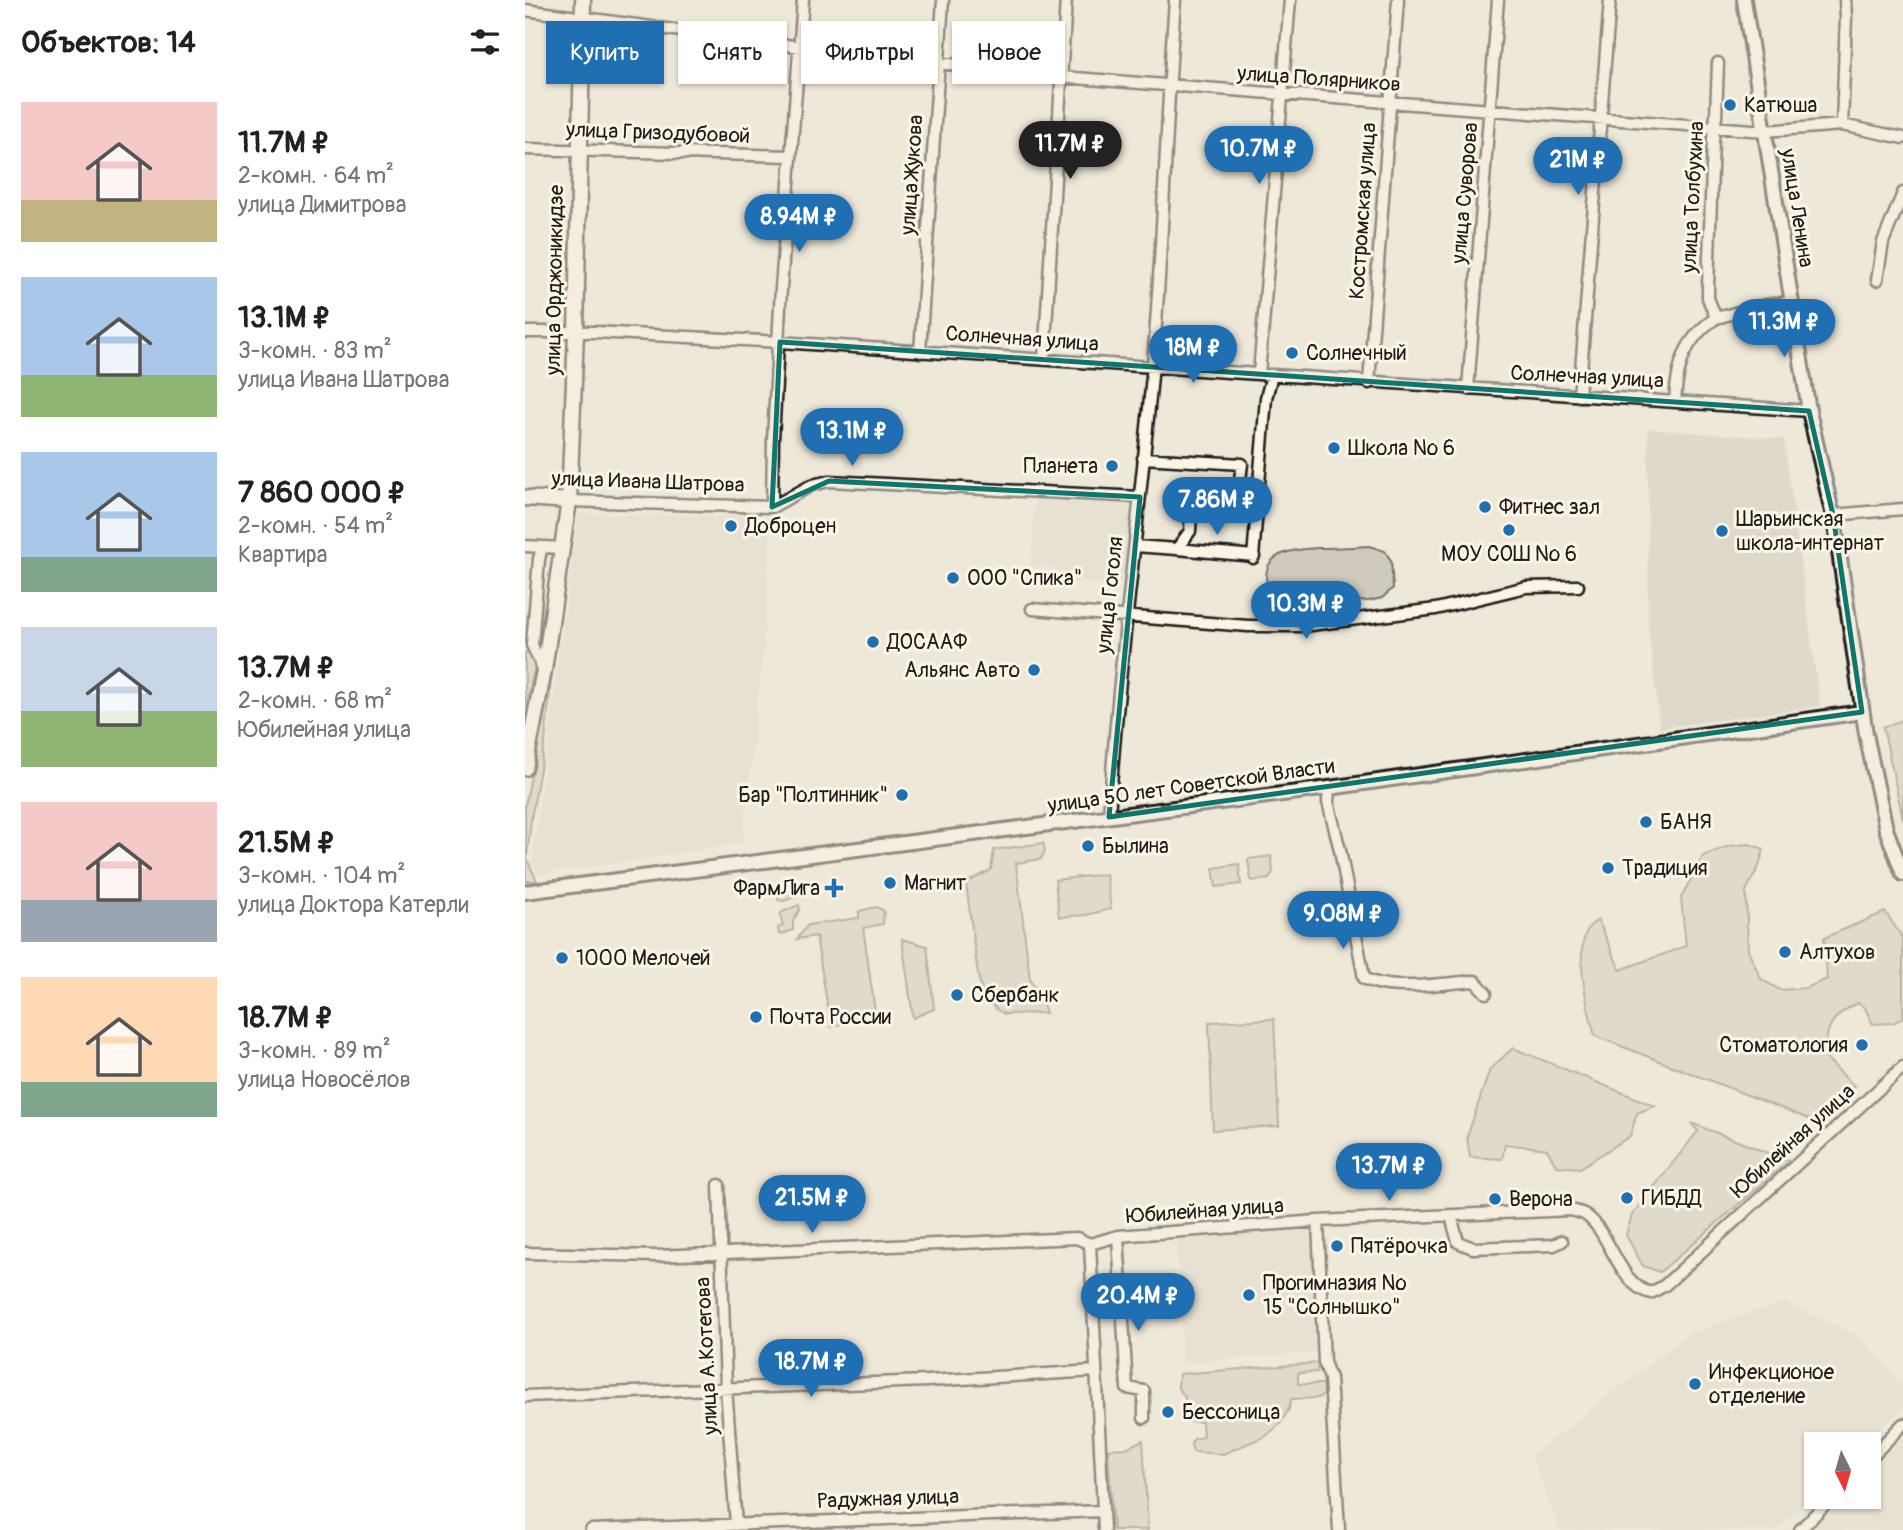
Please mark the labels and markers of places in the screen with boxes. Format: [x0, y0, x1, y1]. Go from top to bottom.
place label: Катюша [1744, 92, 1817, 119]
marker: Катюша [1722, 97, 1738, 113]
pin: 11.7M ₽ [1005, 122, 1135, 181]
pin: 10.7M ₽ [1194, 127, 1324, 186]
pin: 21M ₽ [1529, 138, 1627, 197]
pin: 8.94M ₽ [734, 194, 864, 254]
pin: 11.3M ₽ [1719, 300, 1849, 359]
pin: 18M ₽ [1144, 326, 1242, 385]
place label: Солнечный [1306, 340, 1407, 367]
marker: Солнечный [1284, 345, 1300, 361]
pin: 13.1M ₽ [787, 408, 917, 468]
place label: Школа № 6 [1348, 435, 1455, 462]
marker: Школа № 6 [1326, 440, 1342, 456]
place label: Планета [1023, 453, 1098, 480]
marker: Планета [1104, 458, 1120, 474]
pin: 7.86M ₽ [1152, 477, 1282, 537]
place label: Фитнес зал [1499, 494, 1600, 521]
marker: Фитнес зал [1477, 499, 1493, 515]
place label: Шарьинская школа-интернат [1736, 506, 1885, 557]
place label: Доброцен [744, 513, 836, 540]
marker: Доброцен [723, 518, 739, 534]
marker: МОУ СОШ № 6 [1501, 522, 1517, 538]
marker: Шарьинская школа-интернат [1714, 523, 1730, 539]
place label: МОУ СОШ № 6 [1441, 541, 1577, 568]
place label: ООО "Спика" [967, 565, 1082, 592]
marker: ООО "Спика" [945, 570, 961, 586]
pin: 10.3M ₽ [1241, 582, 1371, 641]
place label: ДОСААФ [886, 629, 967, 656]
marker: ДОСААФ [865, 634, 881, 650]
place label: Альянс Авто [904, 657, 1020, 684]
marker: Альянс Авто [1026, 662, 1042, 678]
place label: Бар "Полтинник" [738, 782, 888, 809]
marker: Бар "Полтинник" [894, 787, 910, 803]
place label: БАНЯ [1660, 809, 1712, 836]
marker: БАНЯ [1638, 814, 1654, 830]
place label: Былина [1102, 833, 1169, 860]
marker: Былина [1080, 838, 1096, 854]
place label: Традиция [1622, 855, 1708, 882]
marker: Традиция [1600, 860, 1616, 876]
place label: Магнит [904, 870, 967, 897]
place label: ФармЛига [734, 875, 820, 902]
marker: Магнит [882, 875, 898, 891]
marker: ФармЛига [826, 880, 842, 896]
pin: 9.08M ₽ [1278, 892, 1408, 951]
place label: Алтухов [1799, 939, 1875, 966]
marker: Алтухов [1777, 944, 1793, 960]
place label: 1000 Мелочей [576, 945, 711, 972]
marker: 1000 Мелочей [554, 950, 570, 966]
place label: Сбербанк [971, 982, 1060, 1009]
marker: Сбербанк [949, 987, 965, 1003]
place label: Почта России [770, 1004, 891, 1031]
marker: Почта России [748, 1009, 764, 1025]
place label: Стоматология [1719, 1032, 1848, 1059]
marker: Стоматология [1854, 1037, 1870, 1053]
pin: 13.7M ₽ [1324, 1144, 1454, 1203]
pin: 21.5M ₽ [747, 1176, 877, 1235]
place label: ГИБДД [1641, 1185, 1702, 1212]
place label: Верона [1509, 1186, 1573, 1213]
marker: ГИБДД [1619, 1190, 1635, 1206]
marker: Верона [1487, 1191, 1503, 1207]
place label: Пятёрочка [1351, 1233, 1448, 1260]
marker: Пятёрочка [1329, 1238, 1345, 1254]
place label: Прогимназия № 15 "Солнышко" [1263, 1270, 1407, 1321]
pin: 20.4M ₽ [1073, 1274, 1203, 1333]
marker: Прогимназия № 15 "Солнышко" [1241, 1287, 1257, 1303]
pin: 18.7M ₽ [746, 1340, 876, 1399]
place label: Инфекционое отделение [1709, 1359, 1835, 1410]
marker: Инфекционое отделение [1687, 1376, 1703, 1392]
place label: Бессоница [1182, 1399, 1280, 1426]
marker: Бессоница [1160, 1404, 1176, 1420]

